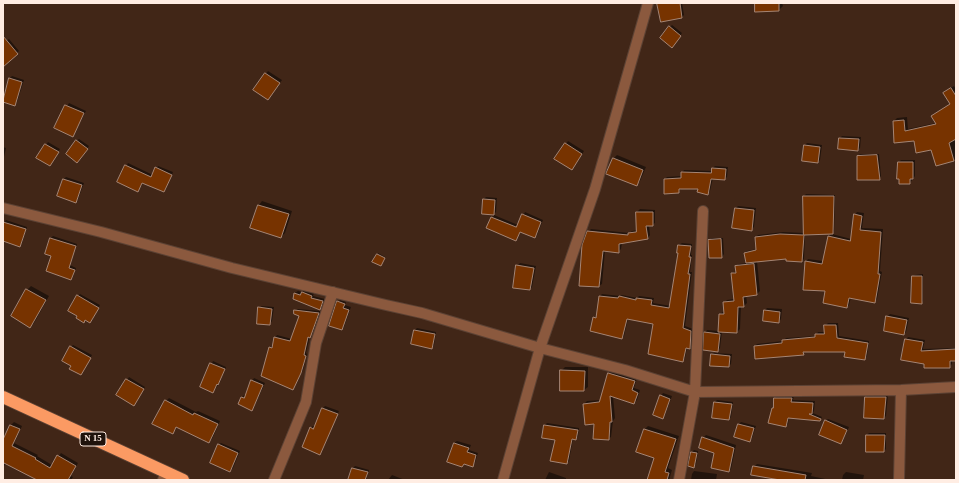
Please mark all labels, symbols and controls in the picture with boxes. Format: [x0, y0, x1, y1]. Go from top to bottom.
road number: N 15 [80, 432, 106, 446]

